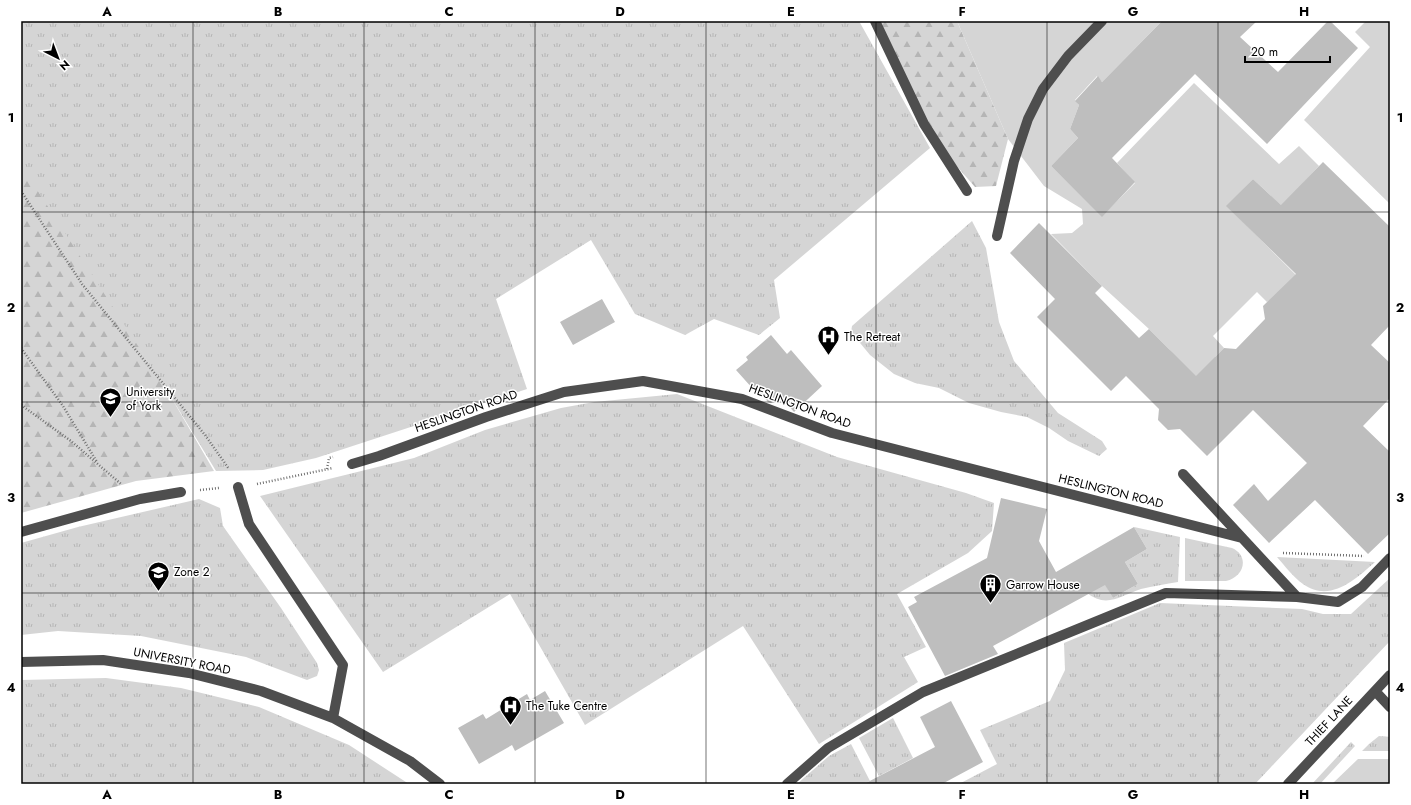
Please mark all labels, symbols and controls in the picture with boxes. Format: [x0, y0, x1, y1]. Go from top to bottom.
text: A [101, 2, 112, 21]
text: B [274, 2, 283, 21]
text: C [444, 2, 454, 21]
text: D [615, 2, 625, 21]
text: E [787, 2, 795, 21]
text: F [958, 2, 966, 21]
text: G [1128, 2, 1139, 21]
text: H [1299, 2, 1309, 21]
north arrow [38, 38, 78, 78]
scale bar [1245, 38, 1330, 64]
text: 20 m [1251, 43, 1278, 61]
text: N [56, 57, 73, 74]
text: 1 [8, 108, 14, 127]
text: 1 [1397, 108, 1403, 127]
text: 2 [7, 298, 15, 317]
text: 2 [1396, 298, 1404, 317]
hospital icon: The Retreat [815, 324, 841, 357]
place label: The Retreat [844, 328, 900, 346]
street label: HESLINGTON ROAD [746, 379, 854, 433]
place label: University of York [126, 383, 175, 415]
street label: HESLINGTON ROAD [412, 385, 520, 437]
school or university icon: University of York [98, 386, 124, 419]
street label: HESLINGTON ROAD [1057, 469, 1165, 513]
text: 3 [7, 488, 15, 507]
text: 3 [1396, 488, 1404, 507]
school or university icon: Zone 2 [145, 559, 171, 592]
place label: Zone 2 [174, 563, 210, 581]
building icon: Garrow House [977, 572, 1003, 605]
place label: Garrow House [1006, 576, 1080, 594]
street label: UNIVERSITY ROAD [132, 643, 232, 679]
text: 4 [6, 678, 16, 697]
text: 4 [1395, 678, 1405, 697]
street label: THIEF LANE [1301, 692, 1357, 750]
hospital icon: The Tuke Centre [497, 693, 523, 726]
place label: The Tuke Centre [526, 697, 607, 715]
text: A [101, 785, 112, 804]
text: B [274, 785, 283, 804]
text: C [444, 785, 454, 804]
text: D [615, 785, 625, 804]
text: E [787, 785, 795, 804]
text: F [958, 785, 966, 804]
text: G [1128, 785, 1139, 804]
text: H [1299, 785, 1309, 804]

